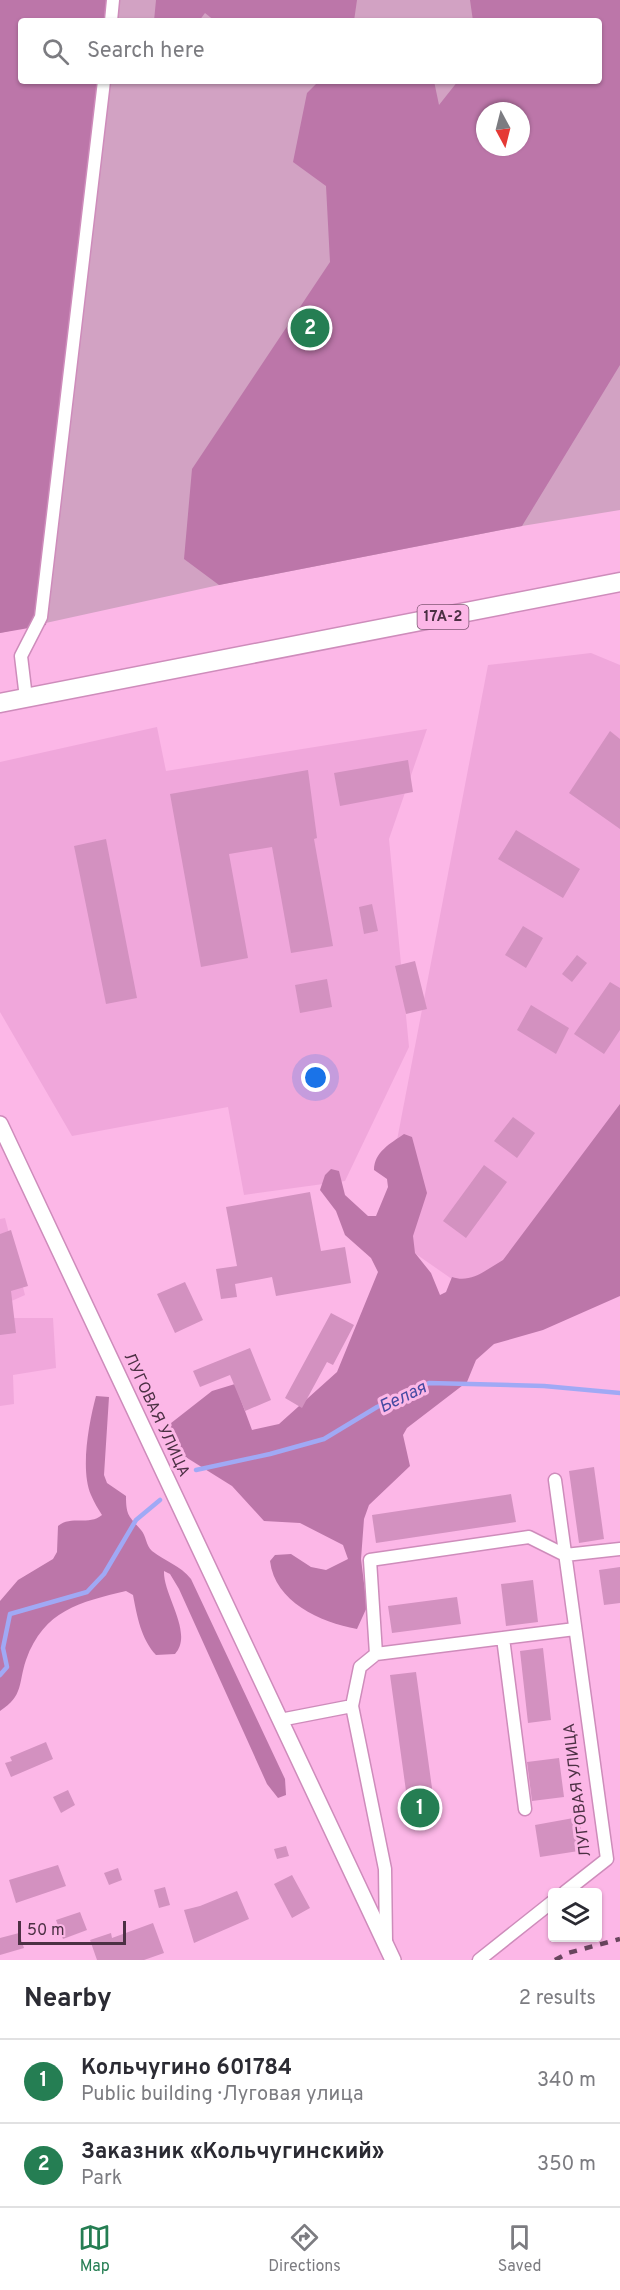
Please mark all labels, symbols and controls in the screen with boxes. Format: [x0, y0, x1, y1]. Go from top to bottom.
search box [18, 18, 602, 84]
icon: search [39, 35, 72, 68]
text: Search here [87, 38, 205, 65]
north arrow [476, 102, 530, 156]
pin: 2 [290, 306, 330, 350]
road number: 17А-2 [418, 605, 468, 629]
your location [301, 1063, 330, 1092]
street label: ЛУГОВАЯ УЛИЦА [118, 1350, 194, 1480]
water label: Белая [375, 1376, 431, 1419]
street label: ЛУГОВАЯ УЛИЦА [560, 1722, 596, 1858]
pin: 1 [400, 1786, 440, 1830]
map controls [548, 1888, 602, 1942]
button: layers [548, 1888, 602, 1942]
scale bar [18, 1918, 126, 1946]
text: 50 m [27, 1921, 65, 1941]
text: Nearby [24, 1983, 112, 2016]
text: 2 results [519, 1986, 596, 2012]
text: Кольчугино 601784 [81, 2055, 292, 2082]
text: 1 [40, 2068, 48, 2094]
text: 340 m [537, 2068, 596, 2094]
text: Public building · Луговая улица [81, 2082, 364, 2108]
text: Заказник «Кольчугинский» [81, 2139, 384, 2166]
text: 2 [37, 2152, 50, 2178]
text: 350 m [537, 2152, 596, 2178]
text: Park [81, 2166, 122, 2192]
tab: Map [78, 2221, 111, 2277]
tab: Directions [268, 2221, 341, 2277]
tab: Saved [498, 2221, 542, 2277]

